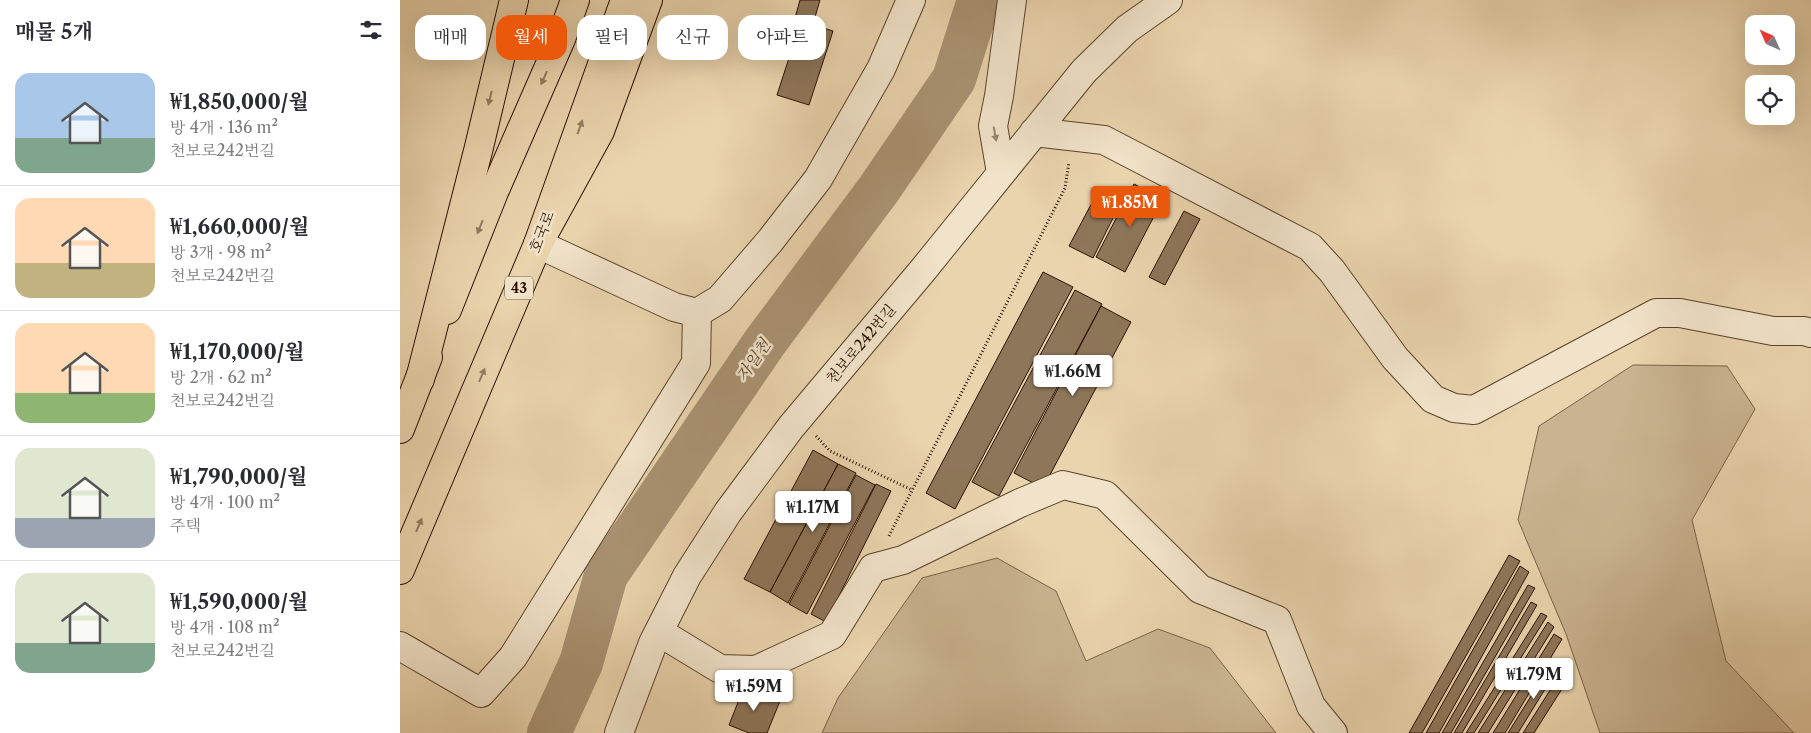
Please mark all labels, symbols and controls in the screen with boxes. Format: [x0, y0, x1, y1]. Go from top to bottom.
chip: 매매 [415, 15, 486, 60]
chip: 월세 [496, 15, 567, 60]
chip: 필터 [577, 15, 647, 60]
chip: 신규 [657, 15, 728, 60]
chip: 아파트 [738, 15, 826, 60]
north arrow [1745, 15, 1795, 65]
map controls [1745, 15, 1795, 125]
icon: filters [357, 16, 385, 44]
text: 매물 5개 [15, 19, 93, 44]
one-way arrow [540, 71, 548, 85]
button: locate [1745, 75, 1795, 125]
text: ₩1,850,000/월 [170, 89, 309, 114]
one-way arrow [486, 91, 494, 106]
icon: home [55, 93, 115, 153]
text: 방 4개 · 136 m² [170, 117, 278, 137]
one-way arrow [576, 119, 584, 134]
one-way arrow [991, 127, 999, 143]
text: 천보로242번길 [170, 140, 275, 160]
pin: ₩1.85M [1089, 186, 1171, 228]
text: ₩1.85M [1102, 192, 1158, 212]
street label: 호국로 [525, 208, 558, 256]
text: ₩1,660,000/월 [170, 214, 309, 239]
icon: home [55, 218, 115, 278]
one-way arrow [476, 220, 484, 235]
text: 방 3개 · 98 m² [170, 242, 272, 262]
text: 천보로242번길 [170, 265, 275, 285]
road number: 43 [505, 276, 533, 300]
street label: 천보로242번길 [822, 300, 900, 387]
water label: 자일천 [732, 334, 775, 385]
text: ₩1,170,000/월 [170, 339, 305, 364]
icon: home [55, 343, 115, 403]
pin: ₩1.66M [1032, 354, 1114, 397]
text: ₩1.66M [1044, 361, 1102, 381]
text: 방 2개 · 62 m² [170, 367, 272, 387]
one-way arrow [478, 368, 486, 382]
text: 천보로242번길 [170, 390, 275, 410]
text: ₩1,790,000/월 [170, 464, 307, 489]
icon: home [55, 468, 115, 528]
pin: ₩1.17M [772, 490, 854, 533]
text: 방 4개 · 100 m² [170, 492, 280, 512]
text: ₩1.17M [786, 497, 840, 517]
text: 주택 [170, 515, 201, 535]
one-way arrow [415, 518, 423, 532]
text: ₩1,590,000/월 [170, 589, 308, 614]
icon: home [55, 593, 115, 653]
text: 방 4개 · 108 m² [170, 617, 280, 637]
text: 천보로242번길 [170, 640, 275, 660]
pin: ₩1.79M [1493, 658, 1575, 700]
text: ₩1.79M [1506, 664, 1562, 684]
pin: ₩1.59M [713, 670, 795, 712]
text: ₩1.59M [726, 676, 782, 696]

